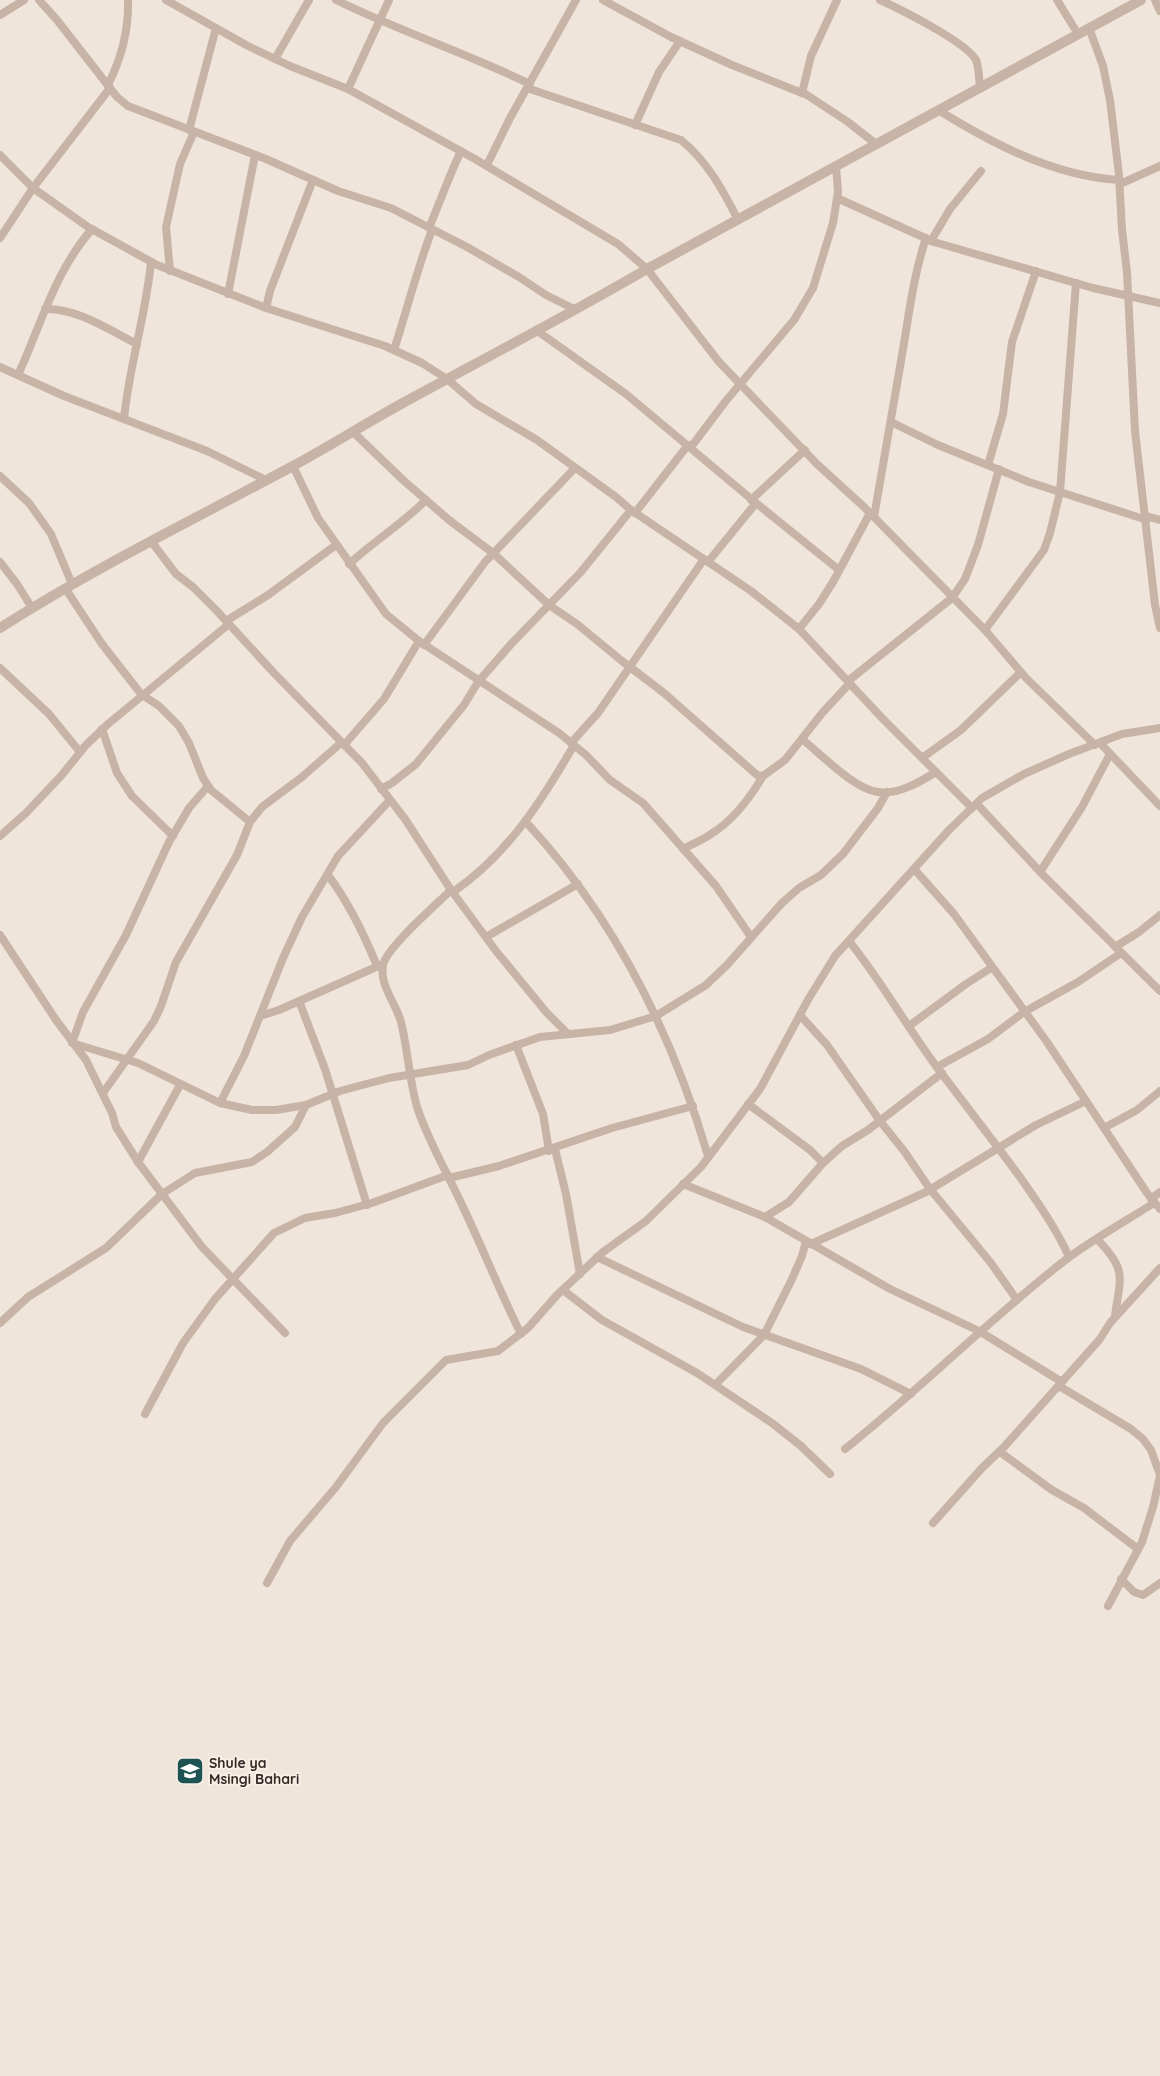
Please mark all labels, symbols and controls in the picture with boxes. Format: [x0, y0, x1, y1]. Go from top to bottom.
place label: Shule ya Msingi Bahari [209, 1754, 299, 1788]
school or university icon: Shule ya Msingi Bahari [175, 1756, 205, 1786]

